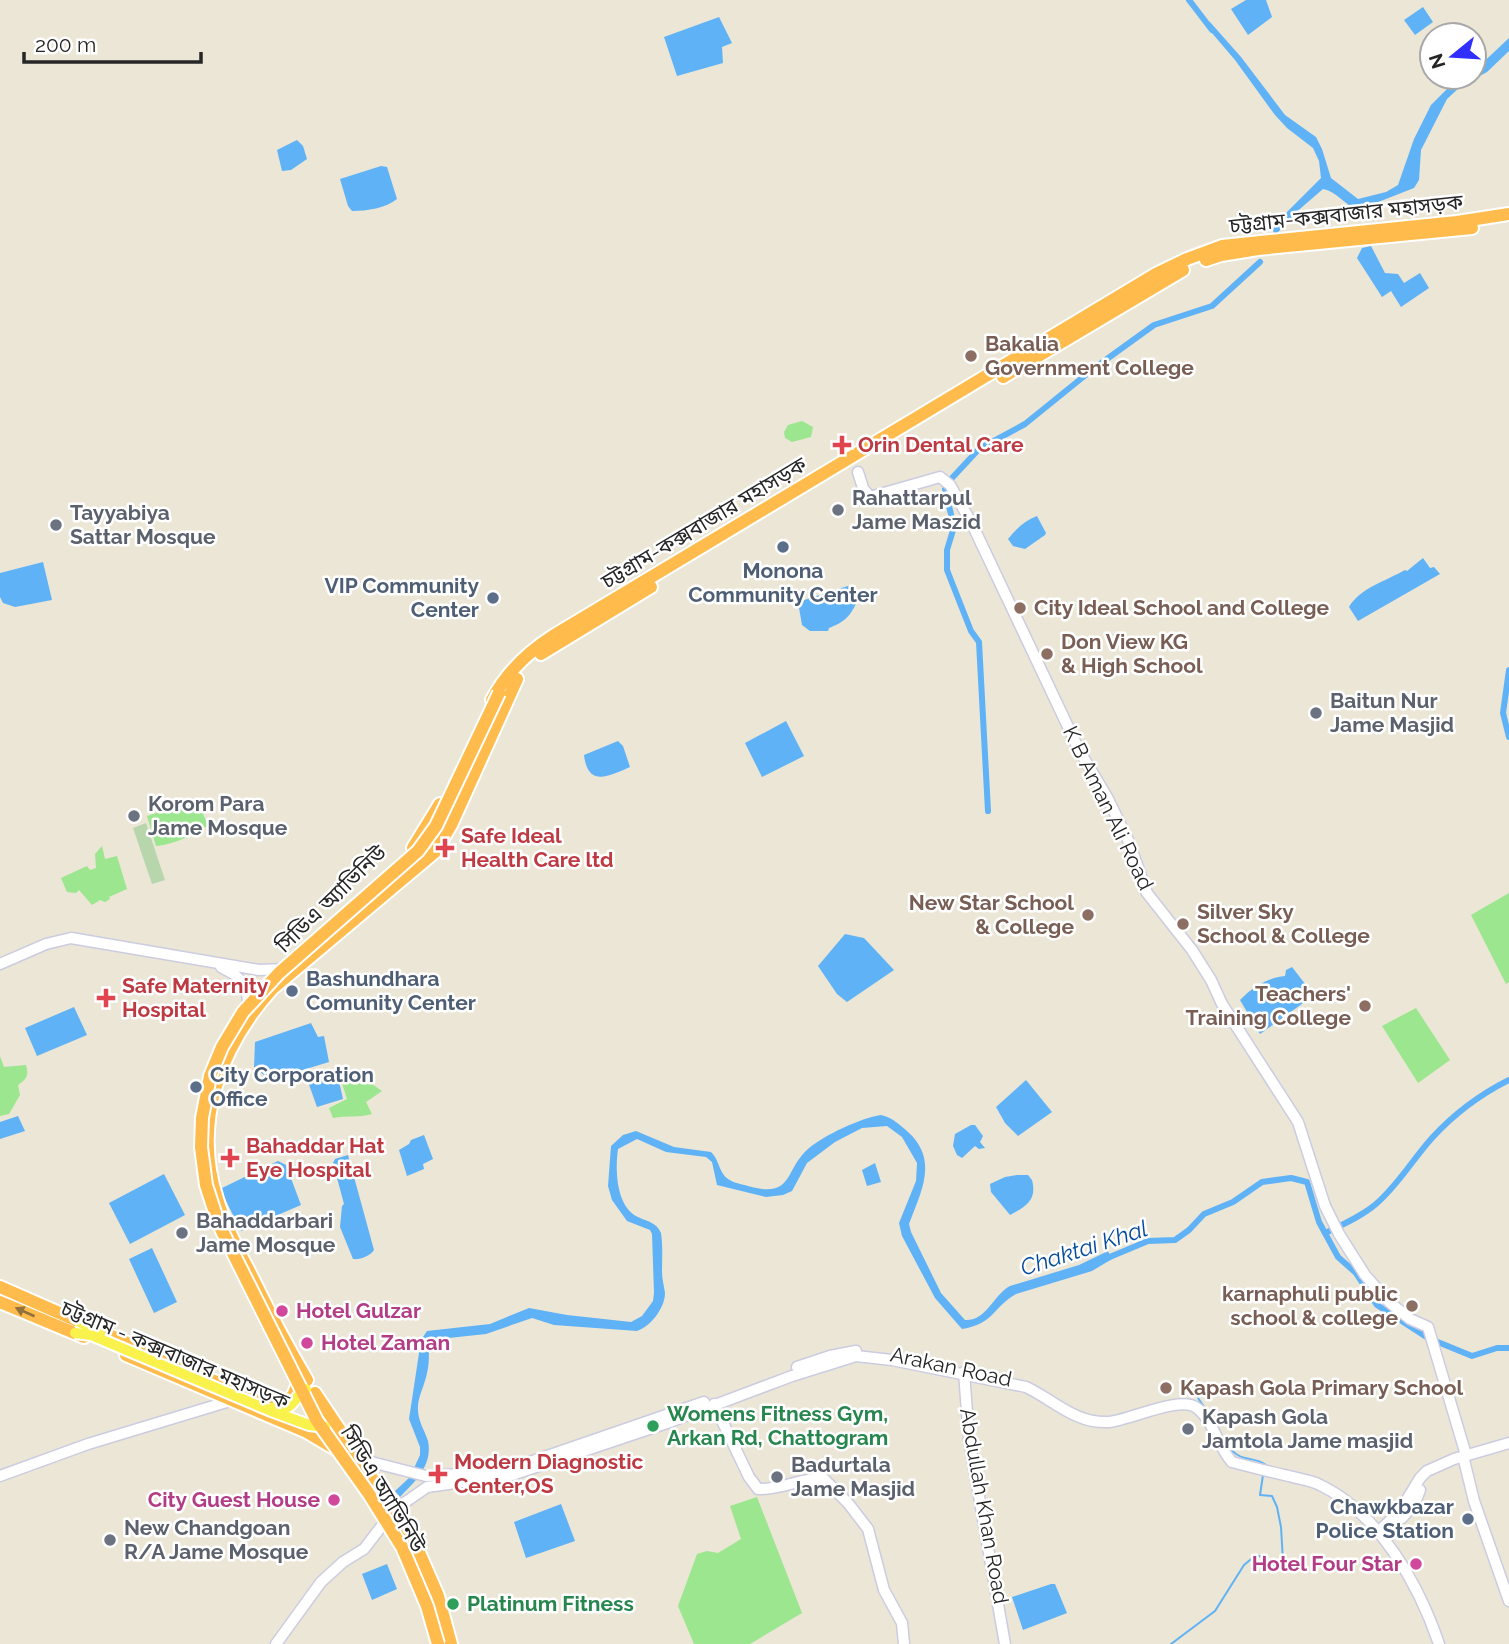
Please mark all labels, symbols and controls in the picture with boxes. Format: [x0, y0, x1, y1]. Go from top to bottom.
scale bar [24, 21, 201, 65]
north arrow [1418, 21, 1488, 91]
text: 200 m [35, 32, 96, 57]
text: N [1424, 51, 1450, 72]
street label: চট্টগ্রাম-কক্সবাজার মহাসড়ক [1227, 189, 1465, 238]
place label: Bakalia Government College [985, 331, 1194, 380]
marker: Bakalia Government College [963, 348, 979, 364]
place label: Orin Dental Care [858, 432, 1024, 457]
marker: Orin Dental Care [832, 435, 852, 455]
street label: চট্টগ্রাম-কক্সবাজার মহাসড়ক [596, 451, 812, 594]
place label: Rahattarpul Jame Maszid [852, 485, 981, 534]
place label: Tayyabiya Sattar Mosque [70, 500, 216, 549]
marker: Rahattarpul Jame Maszid [830, 502, 846, 518]
marker: Tayyabiya Sattar Mosque [48, 517, 64, 533]
marker: Monona Community Center [775, 539, 791, 555]
place label: Monona Community Center [688, 558, 878, 607]
place label: VIP Community Center [324, 573, 479, 622]
marker: VIP Community Center [485, 590, 501, 606]
place label: City Ideal School and College [1034, 595, 1330, 620]
marker: City Ideal School and College [1012, 600, 1028, 616]
place label: Don View KG & High School [1061, 629, 1203, 678]
marker: Don View KG & High School [1039, 646, 1055, 662]
place label: Baitun Nur Jame Masjid [1330, 688, 1454, 737]
marker: Baitun Nur Jame Masjid [1308, 705, 1324, 721]
street label: K B Aman Ali Road [1058, 722, 1159, 894]
place label: Korom Para Jame Mosque [148, 791, 288, 840]
marker: Korom Para Jame Mosque [126, 808, 142, 824]
place label: Safe Ideal Health Care ltd [461, 823, 614, 872]
marker: Safe Ideal Health Care ltd [435, 838, 455, 858]
street label: সিডিএ অ্যাভিনিউ [270, 839, 392, 958]
place label: New Star School & College [909, 890, 1074, 939]
place label: Silver Sky School & College [1197, 899, 1370, 948]
marker: New Star School & College [1080, 907, 1096, 923]
marker: Silver Sky School & College [1175, 916, 1191, 932]
place label: Bashundhara Comunity Center [306, 966, 476, 1015]
place label: Safe Maternity Hospital [122, 973, 269, 1022]
place label: Teachers' Training College [1186, 981, 1351, 1030]
marker: Bashundhara Comunity Center [284, 983, 300, 999]
marker: Safe Maternity Hospital [96, 988, 116, 1008]
marker: Teachers' Training College [1357, 998, 1373, 1014]
place label: City Corporation Office [210, 1062, 374, 1111]
marker: City Corporation Office [188, 1079, 204, 1095]
place label: Bahaddar Hat Eye Hospital [246, 1133, 384, 1182]
marker: Bahaddar Hat Eye Hospital [220, 1148, 240, 1168]
place label: Bahaddarbari Jame Mosque [196, 1208, 336, 1257]
water label: Chaktai Khal [1017, 1214, 1151, 1281]
marker: Bahaddarbari Jame Mosque [174, 1225, 190, 1241]
place label: karnaphuli public school & college [1222, 1281, 1398, 1330]
street label: চট্টগ্রাম - কক্সবাজার মহাসড়ক [56, 1295, 294, 1414]
place label: Hotel Gulzar [296, 1298, 421, 1323]
marker: karnaphuli public school & college [1404, 1298, 1420, 1314]
marker: Hotel Gulzar [274, 1303, 290, 1319]
one-way arrow [15, 1306, 35, 1318]
place label: Hotel Zaman [321, 1330, 450, 1355]
marker: Hotel Zaman [299, 1335, 315, 1351]
street label: Arakan Road [888, 1341, 1014, 1392]
place label: Kapash Gola Primary School [1180, 1375, 1463, 1400]
marker: Kapash Gola Primary School [1158, 1380, 1174, 1396]
place label: Womens Fitness Gym, Arkan Rd, Chattogram [667, 1401, 888, 1450]
place label: Kapash Gola Jamtola Jame masjid [1202, 1404, 1413, 1453]
street label: Abdullah Khan Road [955, 1406, 1014, 1606]
marker: Womens Fitness Gym, Arkan Rd, Chattogram [645, 1418, 661, 1434]
street label: সিডিএ অ্যাভিনিউ [335, 1420, 432, 1558]
marker: Kapash Gola Jamtola Jame masjid [1180, 1421, 1196, 1437]
place label: Modern Diagnostic Center,OS [454, 1449, 644, 1498]
place label: Badurtala Jame Masjid [791, 1452, 915, 1501]
marker: Modern Diagnostic Center,OS [428, 1464, 448, 1484]
marker: Badurtala Jame Masjid [769, 1469, 785, 1485]
place label: City Guest House [148, 1487, 320, 1512]
marker: City Guest House [326, 1492, 342, 1508]
place label: Chawkbazar Police Station [1316, 1494, 1454, 1543]
marker: Chawkbazar Police Station [1460, 1511, 1476, 1527]
place label: New Chandgoan R/A Jame Mosque [124, 1515, 309, 1564]
marker: New Chandgoan R/A Jame Mosque [102, 1532, 118, 1548]
place label: Hotel Four Star [1252, 1551, 1402, 1576]
marker: Hotel Four Star [1408, 1556, 1424, 1572]
place label: Platinum Fitness [467, 1591, 634, 1616]
marker: Platinum Fitness [445, 1596, 461, 1612]

